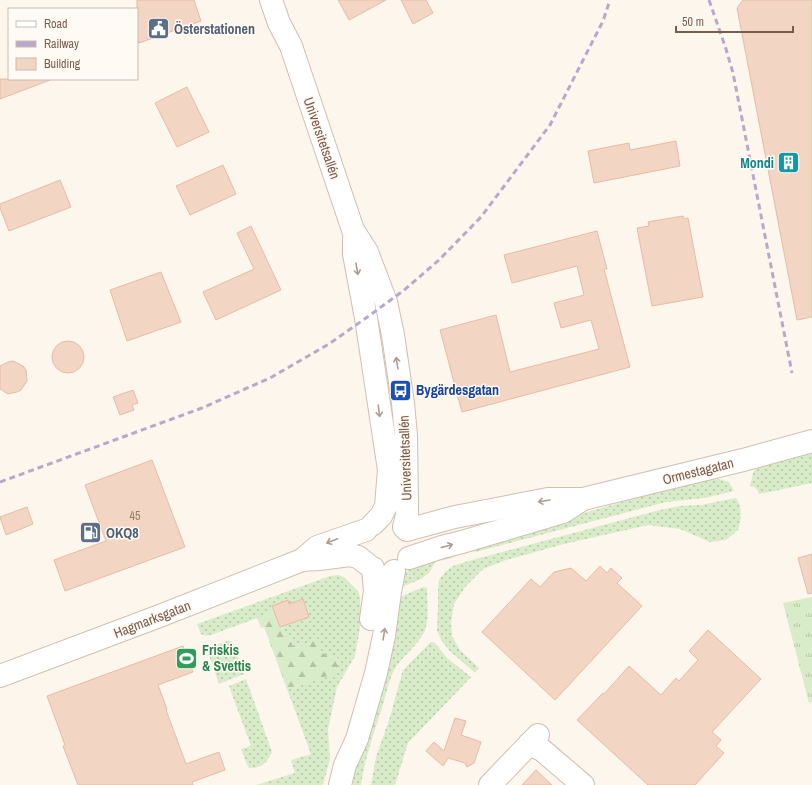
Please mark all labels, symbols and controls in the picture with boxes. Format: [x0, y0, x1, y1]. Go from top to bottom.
legend [8, 8, 138, 80]
scale bar [676, 8, 793, 34]
text: 50 m [682, 14, 704, 30]
text: Road [44, 16, 68, 32]
public building icon: Österstationen [145, 16, 171, 42]
place label: Österstationen [174, 20, 255, 38]
text: Railway [44, 36, 79, 52]
text: Building [44, 56, 81, 72]
street label: Universitetsallén [300, 95, 344, 181]
building icon: Mondi [776, 150, 802, 176]
place label: Mondi [740, 154, 774, 172]
one-way arrow [353, 262, 361, 275]
one-way arrow [393, 357, 401, 370]
bus stop icon: Bygärdesgatan [388, 377, 414, 403]
place label: Bygärdesgatan [416, 381, 499, 399]
one-way arrow [375, 404, 383, 417]
street label: Universitetsallén [395, 415, 415, 501]
street label: Ormestagatan [661, 453, 735, 489]
one-way arrow [538, 497, 551, 505]
house number: 45 [130, 508, 141, 524]
fuel station icon: OKQ8 [78, 520, 104, 546]
place label: OKQ8 [106, 524, 139, 542]
one-way arrow [327, 537, 339, 545]
one-way arrow [440, 542, 453, 549]
street label: Hagmarksgatan [111, 596, 193, 642]
one-way arrow [380, 628, 388, 641]
place label: Friskis & Svettis [202, 641, 251, 675]
sports icon: Friskis & Svettis [174, 645, 200, 671]

